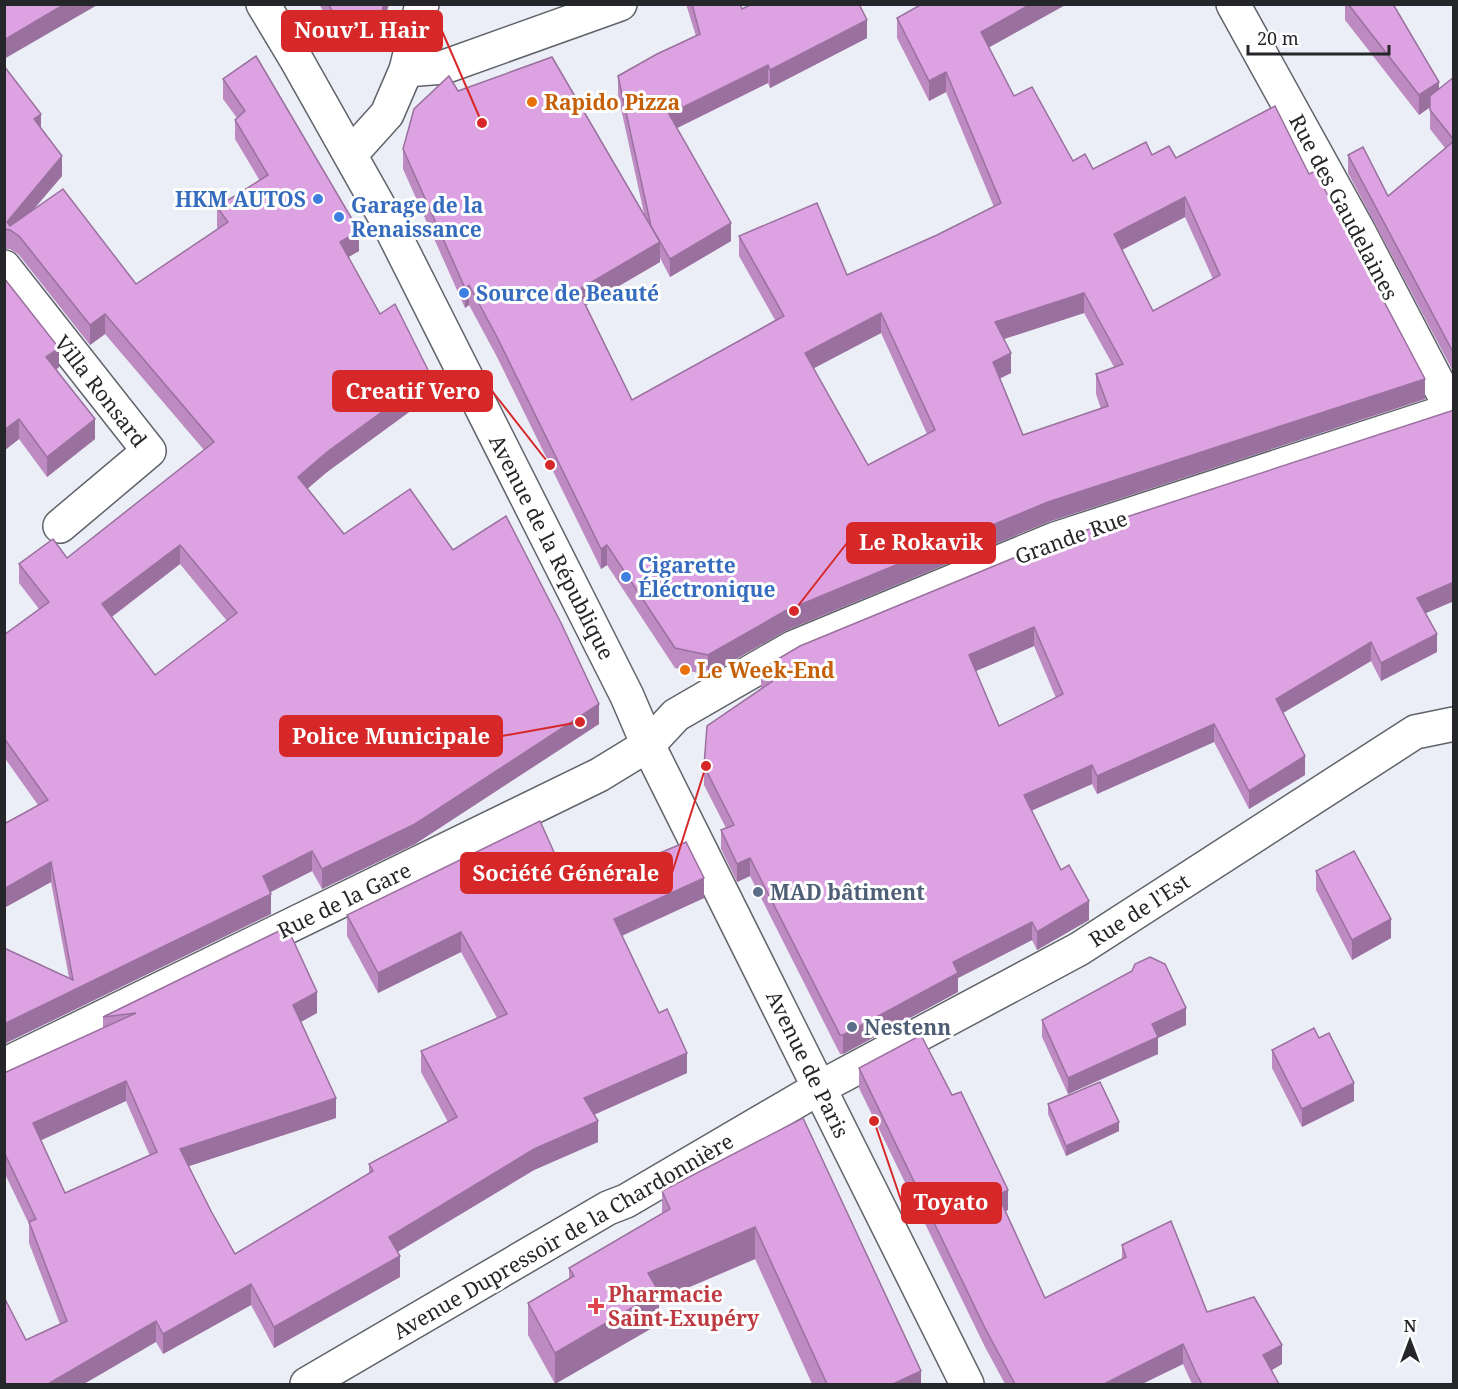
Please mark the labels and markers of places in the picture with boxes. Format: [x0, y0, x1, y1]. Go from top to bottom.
callout: Nouv’L Hair [282, 11, 442, 51]
place label: Rapido Pizza [544, 88, 680, 116]
marker: Rapido Pizza [525, 95, 539, 109]
place label: HKM AUTOS [175, 185, 306, 213]
place label: Garage de la Renaissance [351, 191, 483, 243]
marker: HKM AUTOS [311, 192, 325, 206]
marker: Garage de la Renaissance [332, 210, 346, 224]
place label: Source de Beauté [476, 279, 659, 307]
marker: Source de Beauté [457, 286, 471, 300]
callout: Creatif Vero [333, 371, 492, 411]
callout: Le Rokavik [847, 523, 995, 563]
place label: Cigarette Éléctronique [638, 551, 776, 603]
marker: Cigarette Éléctronique [619, 570, 633, 584]
place label: Le Week-End [697, 656, 835, 684]
marker: Le Week-End [678, 663, 692, 677]
callout: Police Municipale [280, 716, 502, 756]
callout: Société Générale [461, 853, 672, 893]
place label: MAD bâtiment [770, 878, 925, 906]
marker: MAD bâtiment [751, 885, 765, 899]
place label: Nestenn [864, 1013, 951, 1041]
marker: Nestenn [845, 1020, 859, 1034]
callout: Toyato [902, 1183, 1001, 1223]
place label: Pharmacie Saint-Exupéry [608, 1280, 760, 1332]
marker: Pharmacie Saint-Exupéry [589, 1299, 603, 1313]

